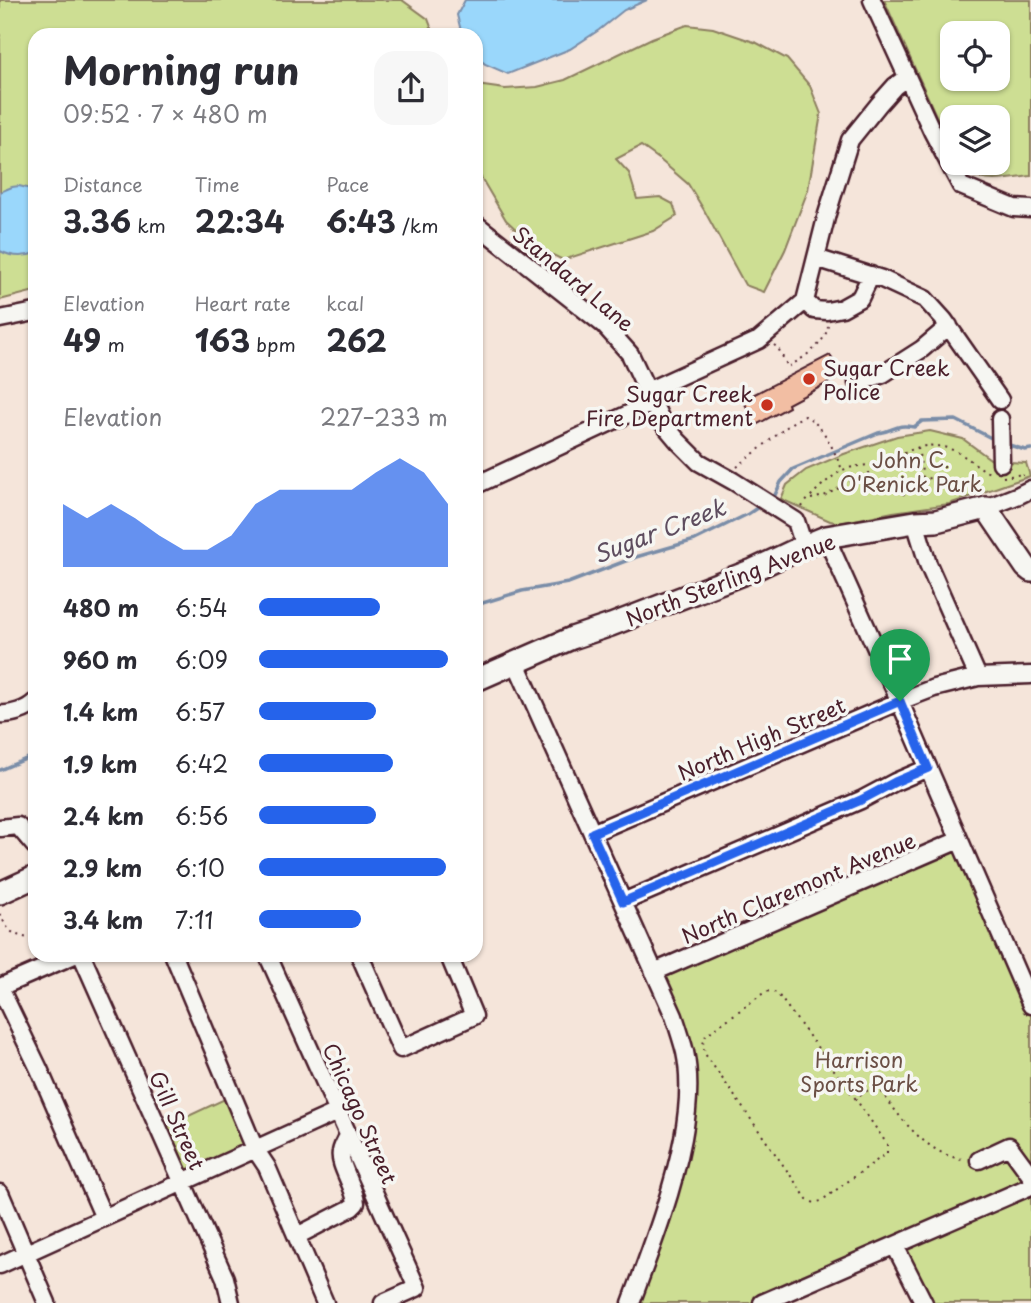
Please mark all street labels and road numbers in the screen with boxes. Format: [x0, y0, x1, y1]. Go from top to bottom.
street label: Standard Lane [506, 217, 642, 339]
street label: North Sterling Avenue [620, 524, 840, 634]
street label: North High Street [672, 688, 850, 788]
street label: North Claremont Avenue [676, 823, 920, 951]
street label: Chicago Street [316, 1037, 406, 1189]
street label: Gill Street [142, 1065, 214, 1175]

